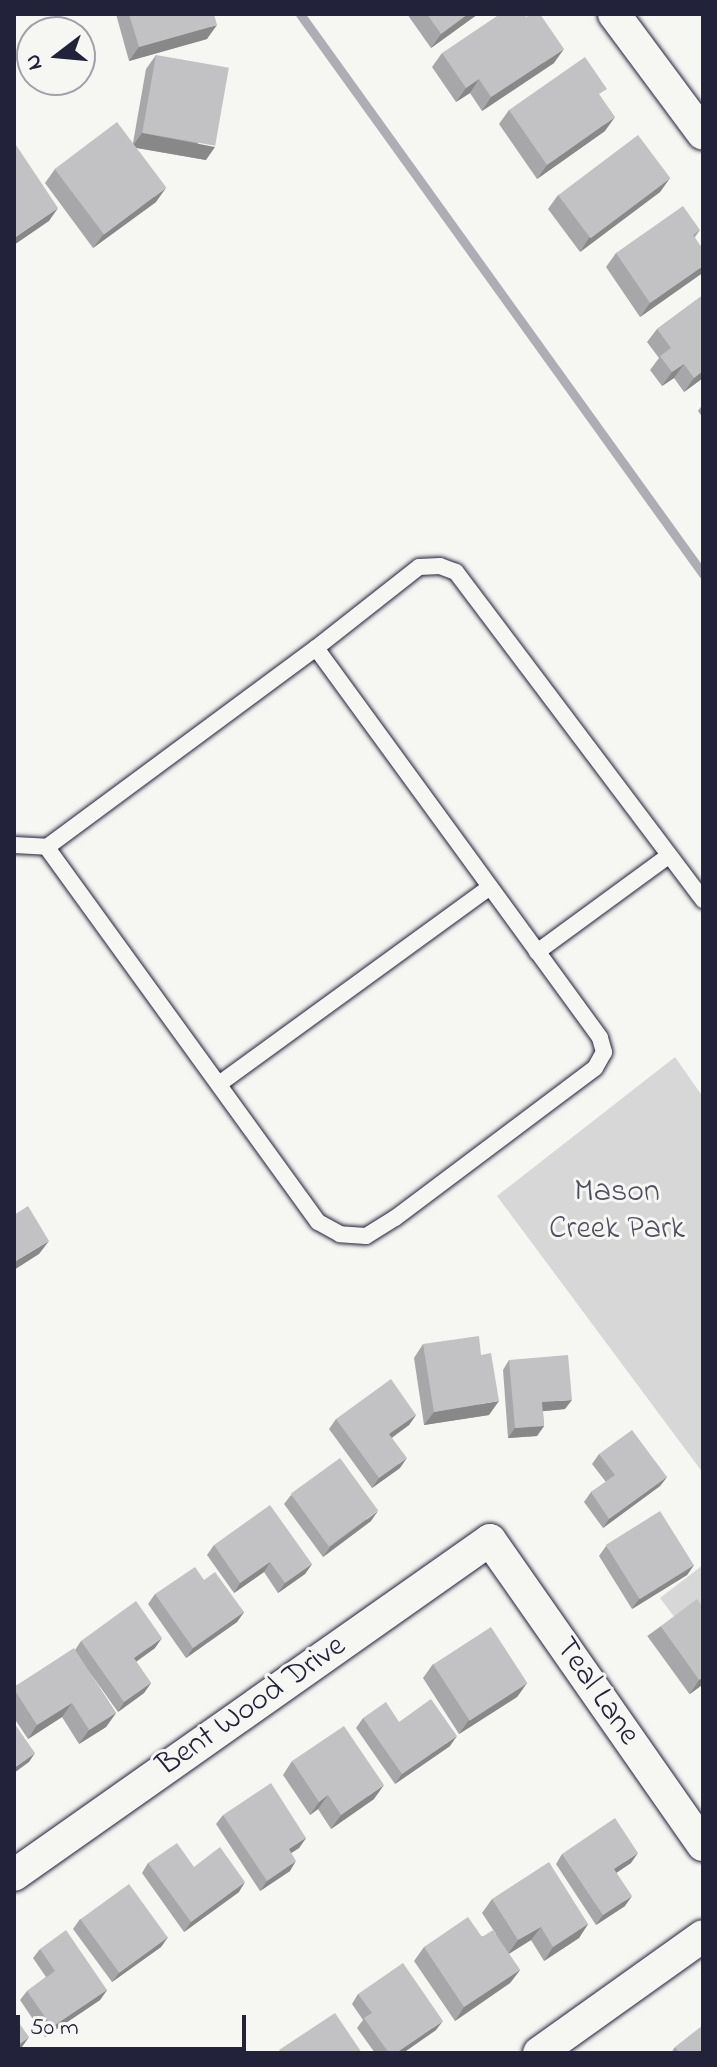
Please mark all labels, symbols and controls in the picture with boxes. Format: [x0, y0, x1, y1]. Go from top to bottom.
north arrow [16, 16, 96, 96]
text: N [17, 51, 52, 74]
park label: Mason Creek Park [549, 1175, 685, 1250]
street label: Bent Wood Drive [150, 1628, 354, 1786]
street label: Teal Lane [545, 1631, 647, 1753]
scale bar [20, 1999, 250, 2049]
text: 50 m [30, 2011, 79, 2046]

